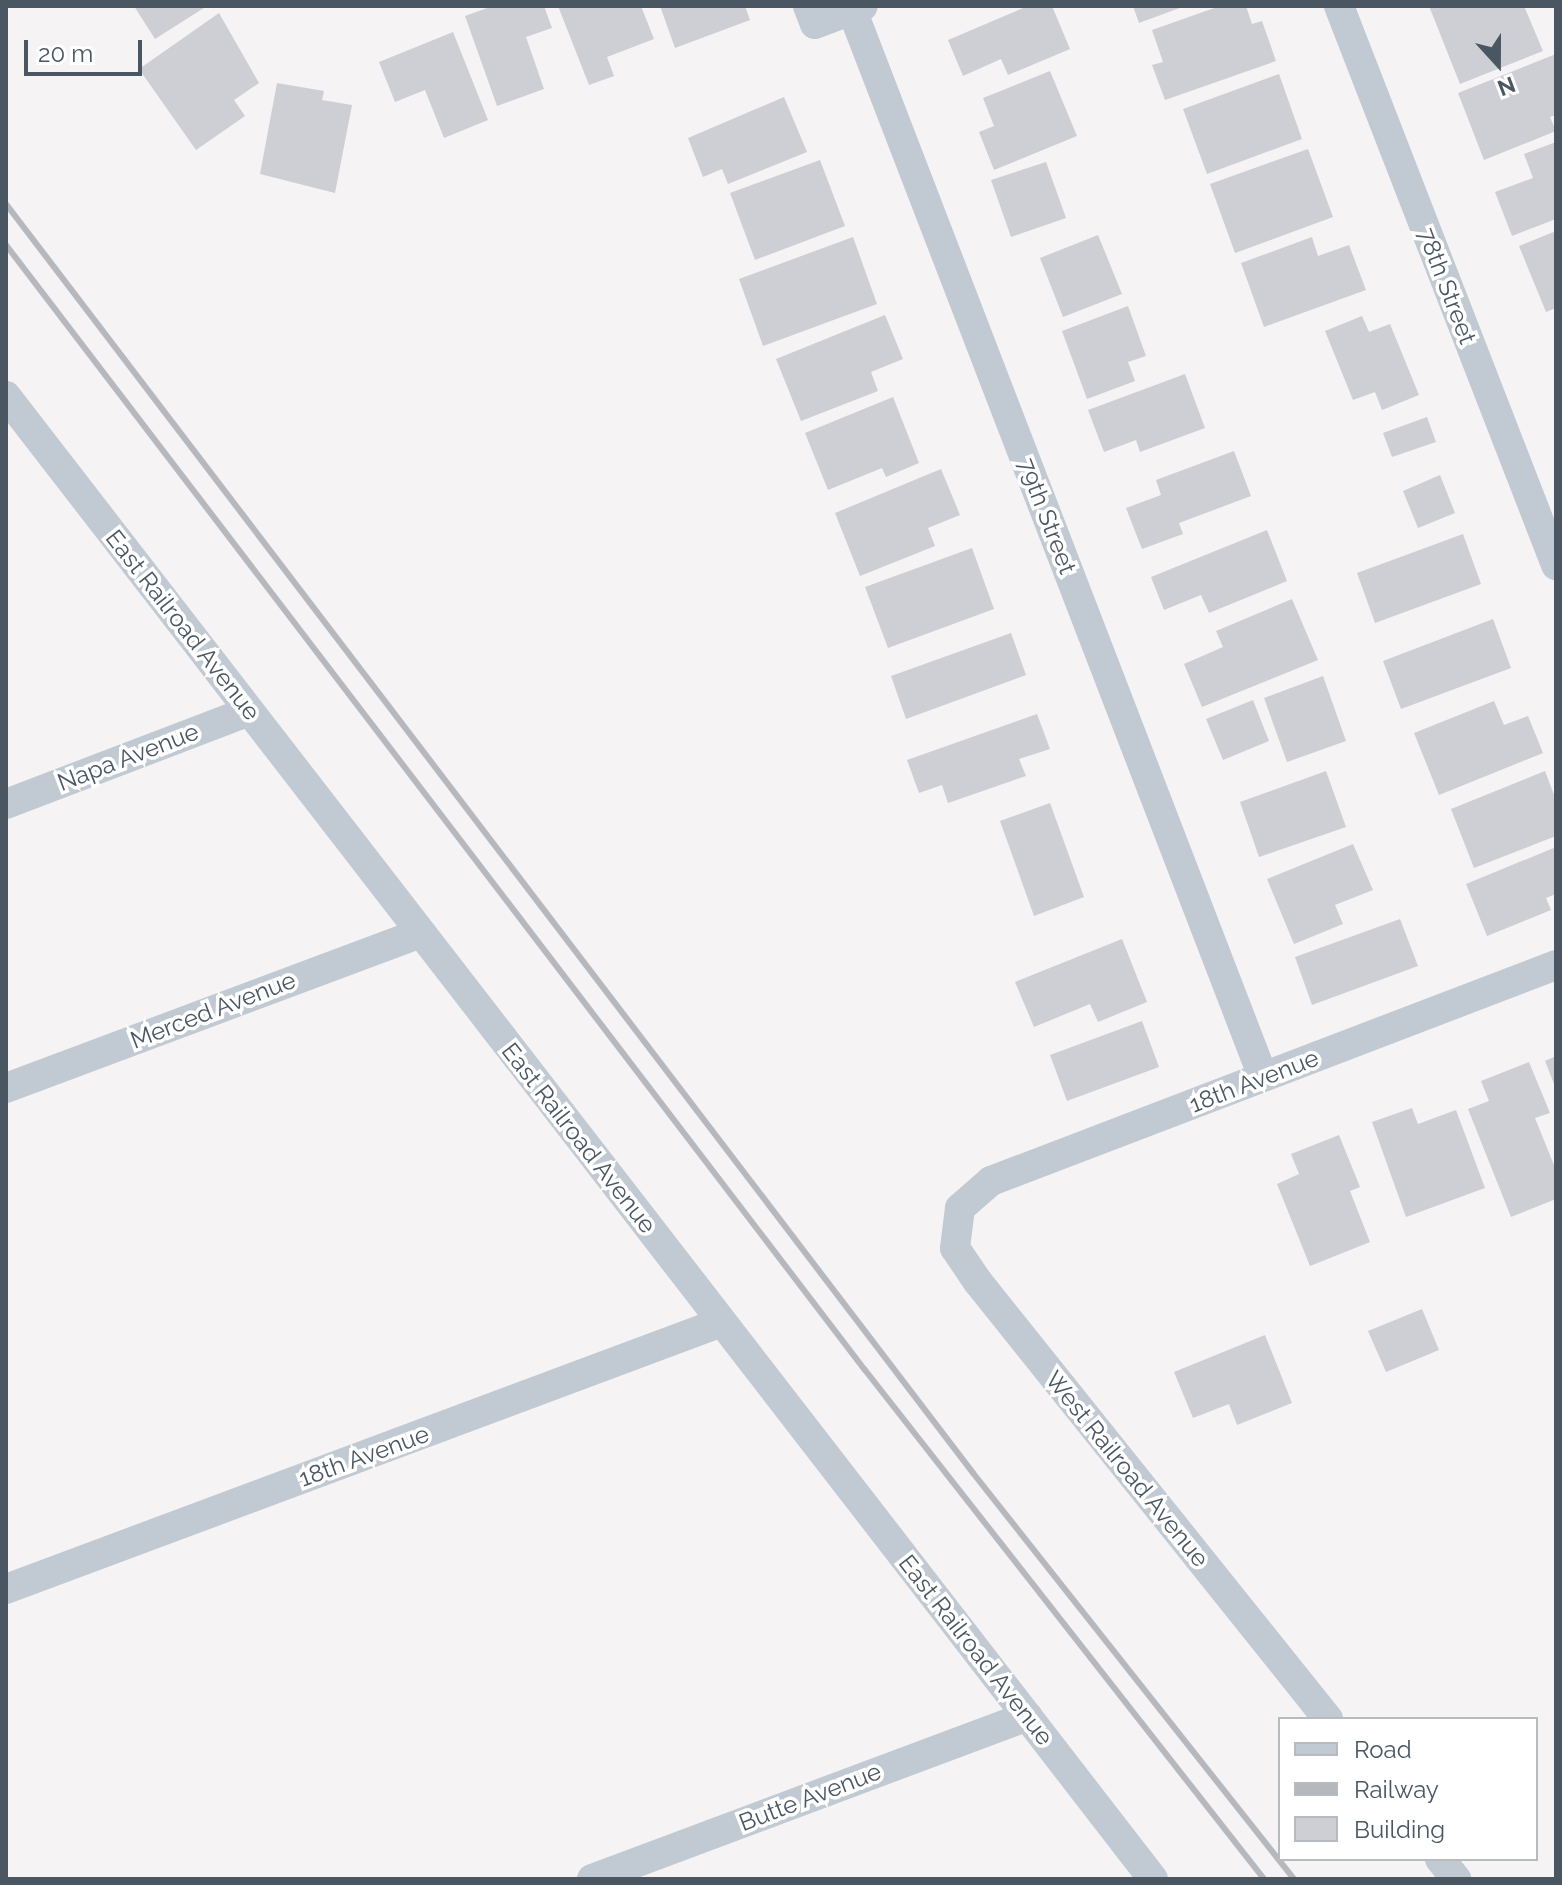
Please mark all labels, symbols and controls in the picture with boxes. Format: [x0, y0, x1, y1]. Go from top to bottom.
scale bar [28, 24, 146, 74]
north arrow [1458, 24, 1538, 104]
text: 20 m [38, 39, 93, 68]
text: N [1494, 71, 1519, 102]
street label: 78th Street [1412, 224, 1482, 348]
street label: 79th Street [1012, 454, 1082, 578]
street label: East Railroad Avenue [100, 524, 266, 726]
street label: Napa Avenue [53, 717, 203, 797]
street label: Merced Avenue [126, 965, 300, 1055]
street label: East Railroad Avenue [496, 1037, 662, 1239]
street label: 18th Avenue [1185, 1043, 1323, 1119]
street label: West Railroad Avenue [1039, 1365, 1215, 1573]
street label: 18th Avenue [295, 1419, 433, 1493]
street label: East Railroad Avenue [893, 1549, 1059, 1751]
legend [1278, 1717, 1538, 1861]
text: Road [1354, 1735, 1412, 1764]
street label: Butte Avenue [735, 1757, 885, 1837]
text: Railway [1354, 1775, 1439, 1804]
text: Building [1354, 1815, 1445, 1844]

